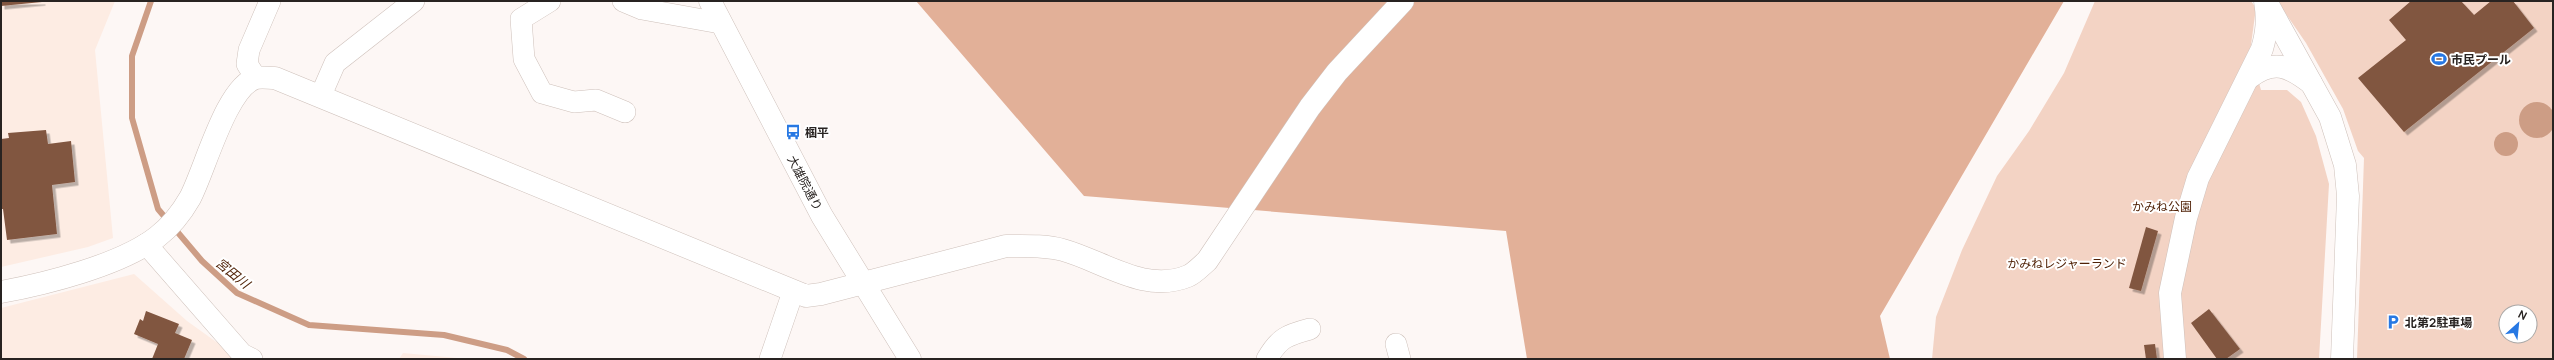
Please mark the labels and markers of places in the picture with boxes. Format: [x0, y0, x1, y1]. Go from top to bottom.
sports icon: 市民プール [2430, 50, 2448, 68]
place label: 市民プール [2451, 51, 2511, 68]
bus stop icon: 椢平 [784, 123, 802, 141]
place label: 椢平 [805, 124, 829, 141]
parking icon: 北第2駐車場 [2384, 313, 2402, 331]
place label: 北第2駐車場 [2405, 314, 2472, 331]

